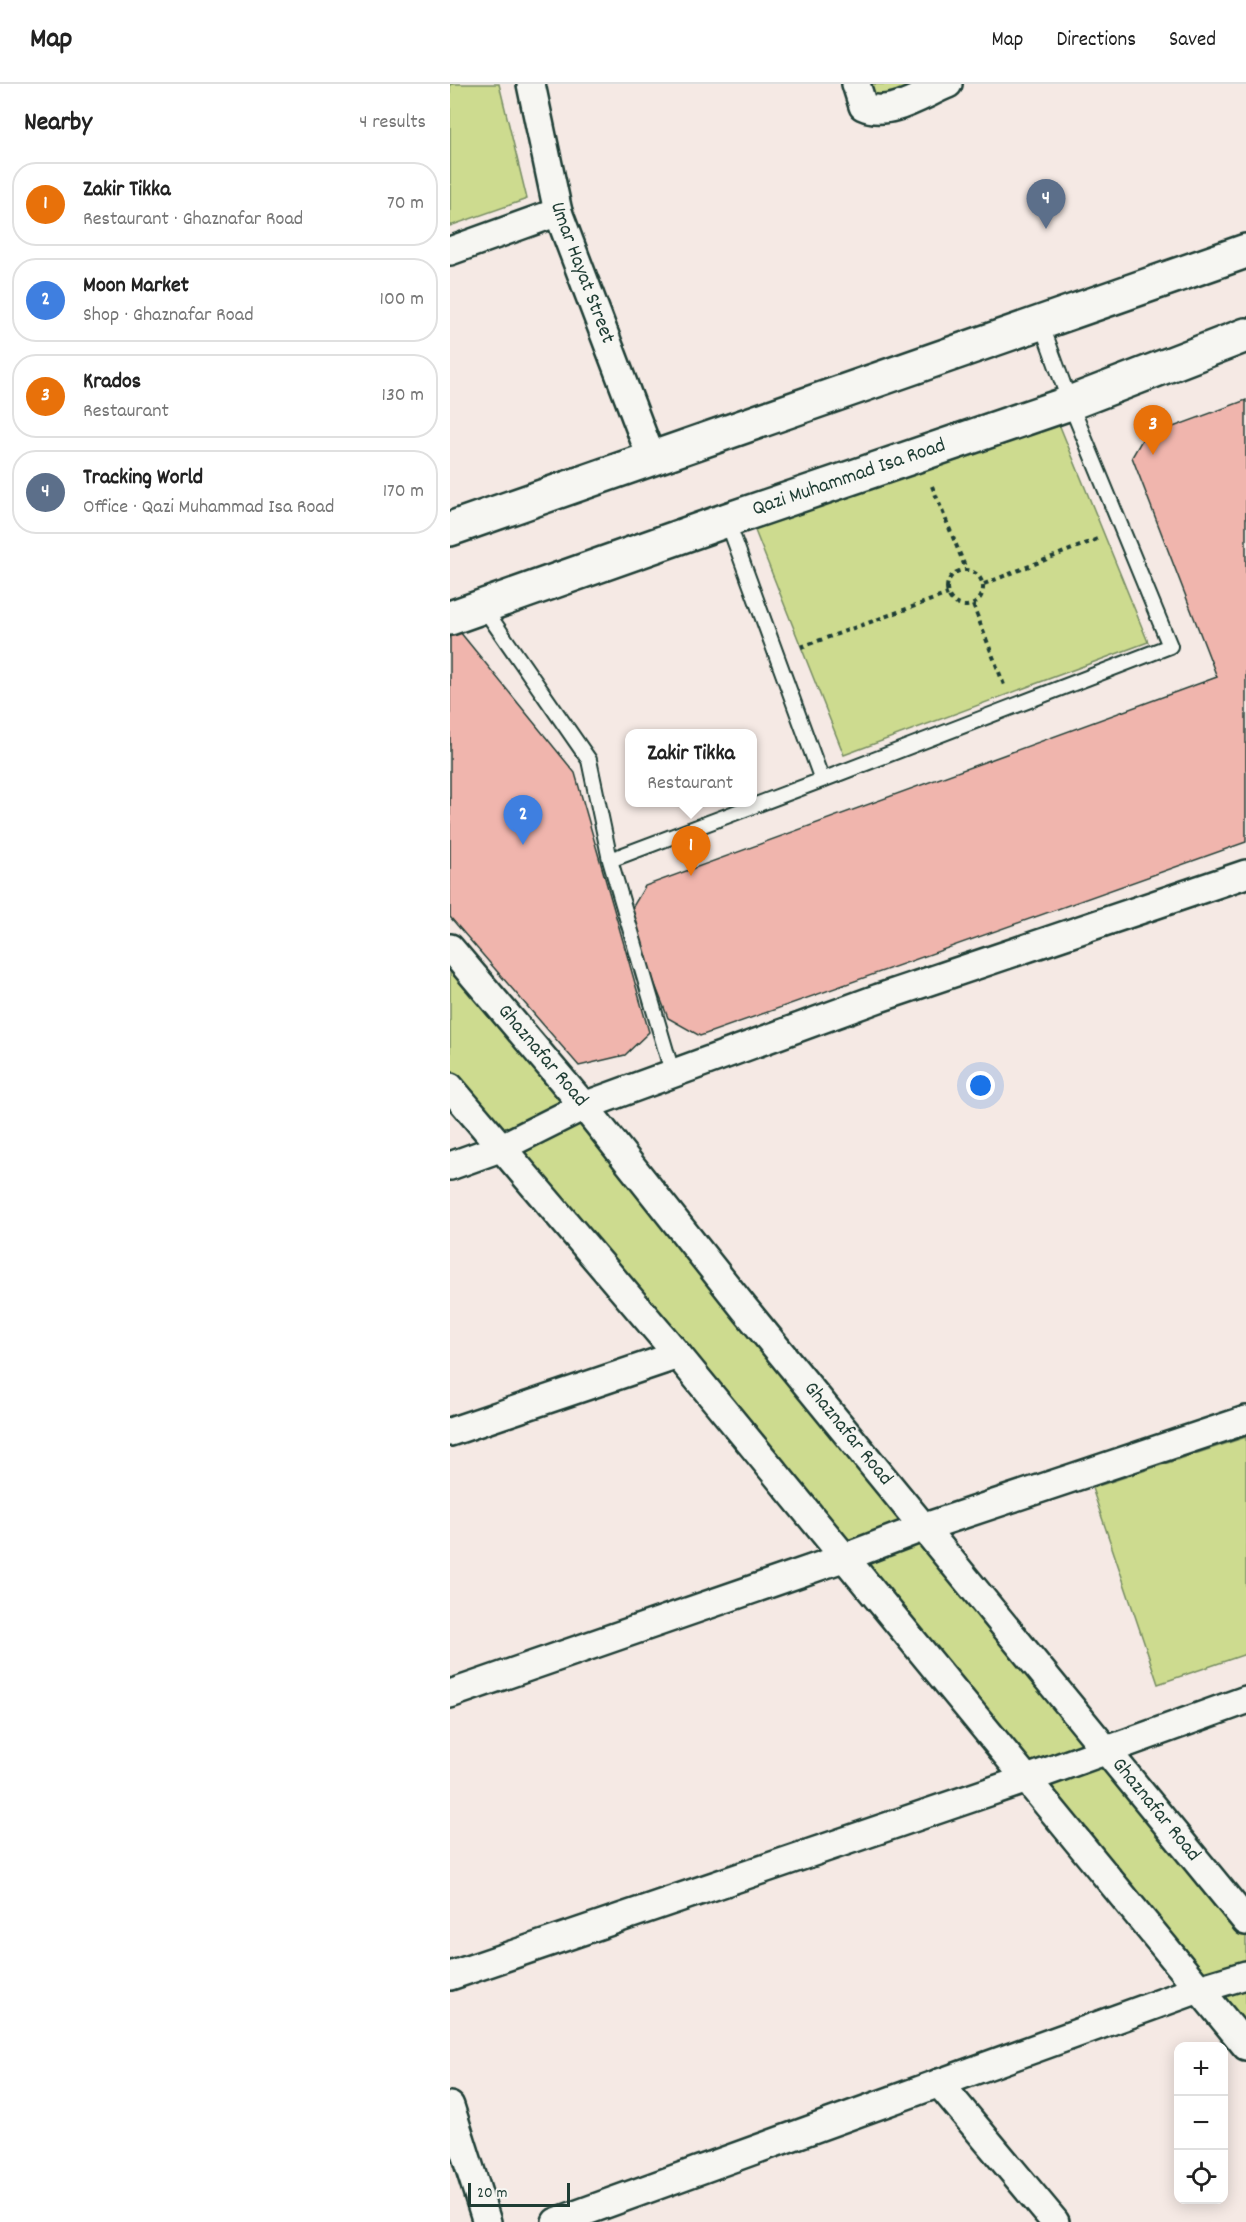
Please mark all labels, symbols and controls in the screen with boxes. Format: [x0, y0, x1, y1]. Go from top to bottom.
text: Map [30, 21, 72, 61]
text: Map [992, 26, 1023, 56]
text: Directions [1056, 26, 1136, 56]
text: Saved [1169, 26, 1216, 56]
text: Nearby [24, 105, 92, 142]
text: 4 results [359, 109, 426, 137]
text: Zakir Tikka [83, 175, 170, 206]
pin: 4 [1026, 180, 1066, 229]
text: 1 [43, 190, 48, 218]
text: 70 m [387, 190, 424, 218]
street label: Umar Hayat Street [541, 199, 622, 348]
text: Restaurant · Ghaznafar Road [83, 206, 303, 234]
text: Moon Market [83, 271, 189, 302]
text: 2 [41, 286, 50, 314]
text: 100 m [380, 286, 424, 314]
text: Shop · Ghaznafar Road [83, 302, 254, 330]
text: Krados [83, 367, 141, 398]
text: 3 [41, 382, 50, 410]
text: 130 m [382, 382, 424, 410]
text: Restaurant [83, 398, 169, 426]
pin: 3 [1134, 406, 1172, 455]
street label: Qazi Muhammad Isa Road [749, 431, 950, 525]
text: Tracking World [83, 463, 203, 494]
text: 4 [41, 478, 50, 506]
text: 170 m [383, 478, 424, 506]
text: Office · Qazi Muhammad Isa Road [83, 494, 334, 522]
popup [625, 729, 757, 807]
text: Zakir Tikka [647, 739, 735, 770]
text: Restaurant [647, 770, 733, 798]
pin: 2 [504, 796, 542, 845]
pin: 1 [672, 826, 710, 876]
street label: Ghaznafar Road [489, 998, 594, 1114]
your location [966, 1071, 995, 1100]
street label: Ghaznafar Road [796, 1376, 899, 1493]
street label: Ghaznafar Road [1103, 1752, 1207, 1869]
map controls [1174, 2042, 1228, 2204]
button: + [1174, 2042, 1228, 2096]
button: − [1174, 2096, 1228, 2150]
button: locate [1174, 2150, 1228, 2204]
scale bar [468, 2180, 570, 2208]
text: 20 m [477, 2182, 507, 2205]

